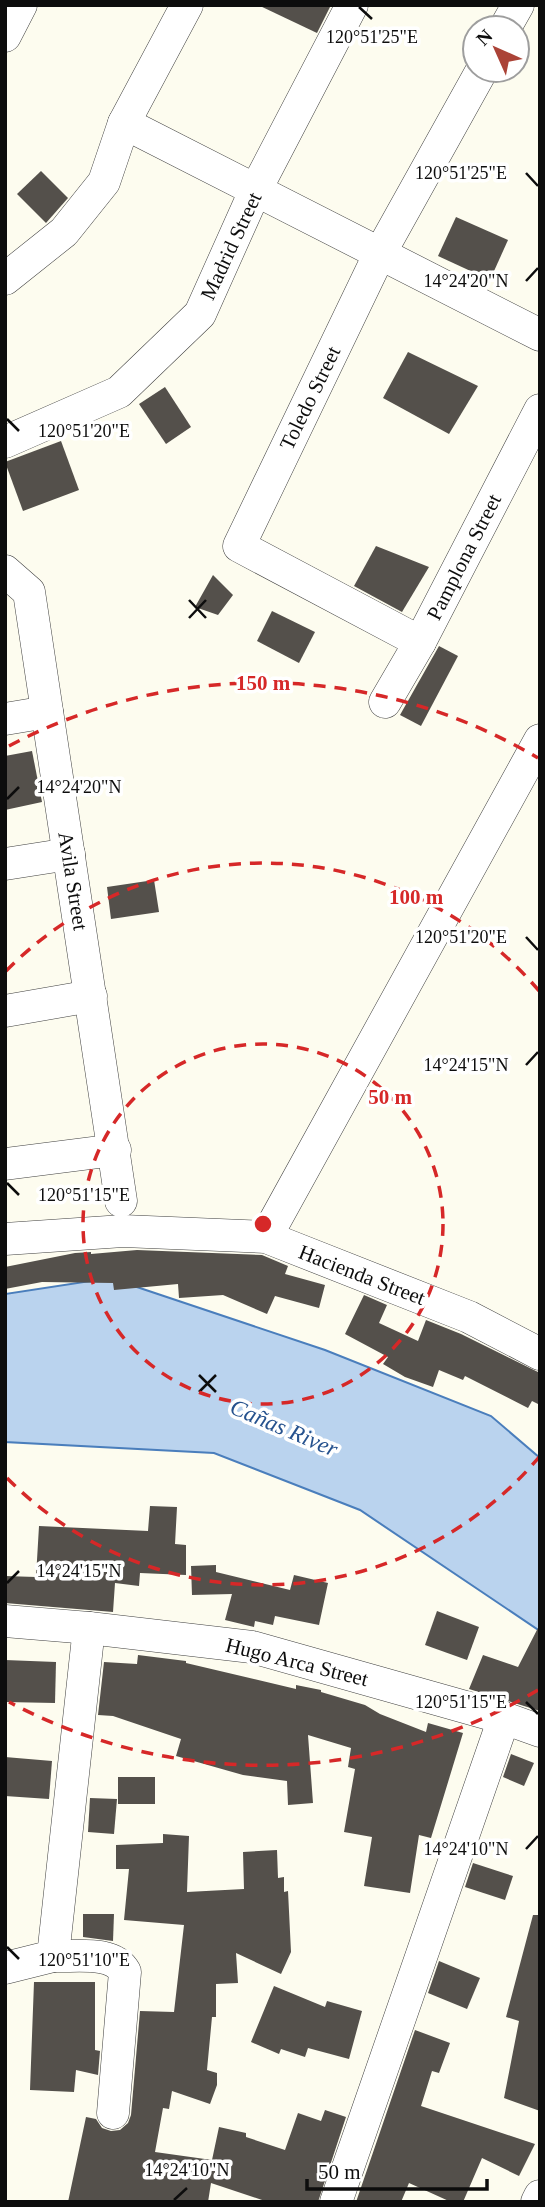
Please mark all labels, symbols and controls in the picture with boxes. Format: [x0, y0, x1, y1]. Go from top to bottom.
north arrow [461, 14, 531, 84]
text: N [472, 25, 497, 50]
text: 120°51'25"E [326, 27, 418, 47]
text: 120°51'25"E [415, 163, 507, 183]
street label: Madrid Street [196, 188, 266, 304]
text: 14°24'20"N [424, 271, 508, 291]
street label: Toledo Street [275, 342, 345, 454]
text: 120°51'20"E [38, 421, 130, 441]
street label: Pamplona Street [422, 490, 506, 624]
text: 150 m [236, 671, 291, 695]
text: 14°24'20"N [37, 777, 121, 797]
street label: Avila Street [53, 830, 93, 932]
text: 100 m [389, 885, 444, 909]
text: 120°51'20"E [415, 927, 507, 947]
text: 14°24'15"N [424, 1055, 508, 1075]
text: 50 m [368, 1085, 412, 1109]
text: 120°51'15"E [38, 1185, 130, 1205]
centre of rings [251, 1212, 275, 1236]
street label: Hacienda Street [295, 1240, 429, 1310]
water label: Cañas River [226, 1394, 342, 1462]
text: 14°24'15"N [37, 1561, 121, 1581]
street label: Hugo Arca Street [223, 1633, 371, 1691]
text: 120°51'15"E [415, 1692, 507, 1712]
text: 14°24'10"N [424, 1839, 508, 1859]
text: 120°51'10"E [38, 1950, 130, 1970]
scale bar [307, 2148, 487, 2192]
text: 14°24'10"N [145, 2160, 229, 2180]
text: 50 m [318, 2160, 361, 2184]

